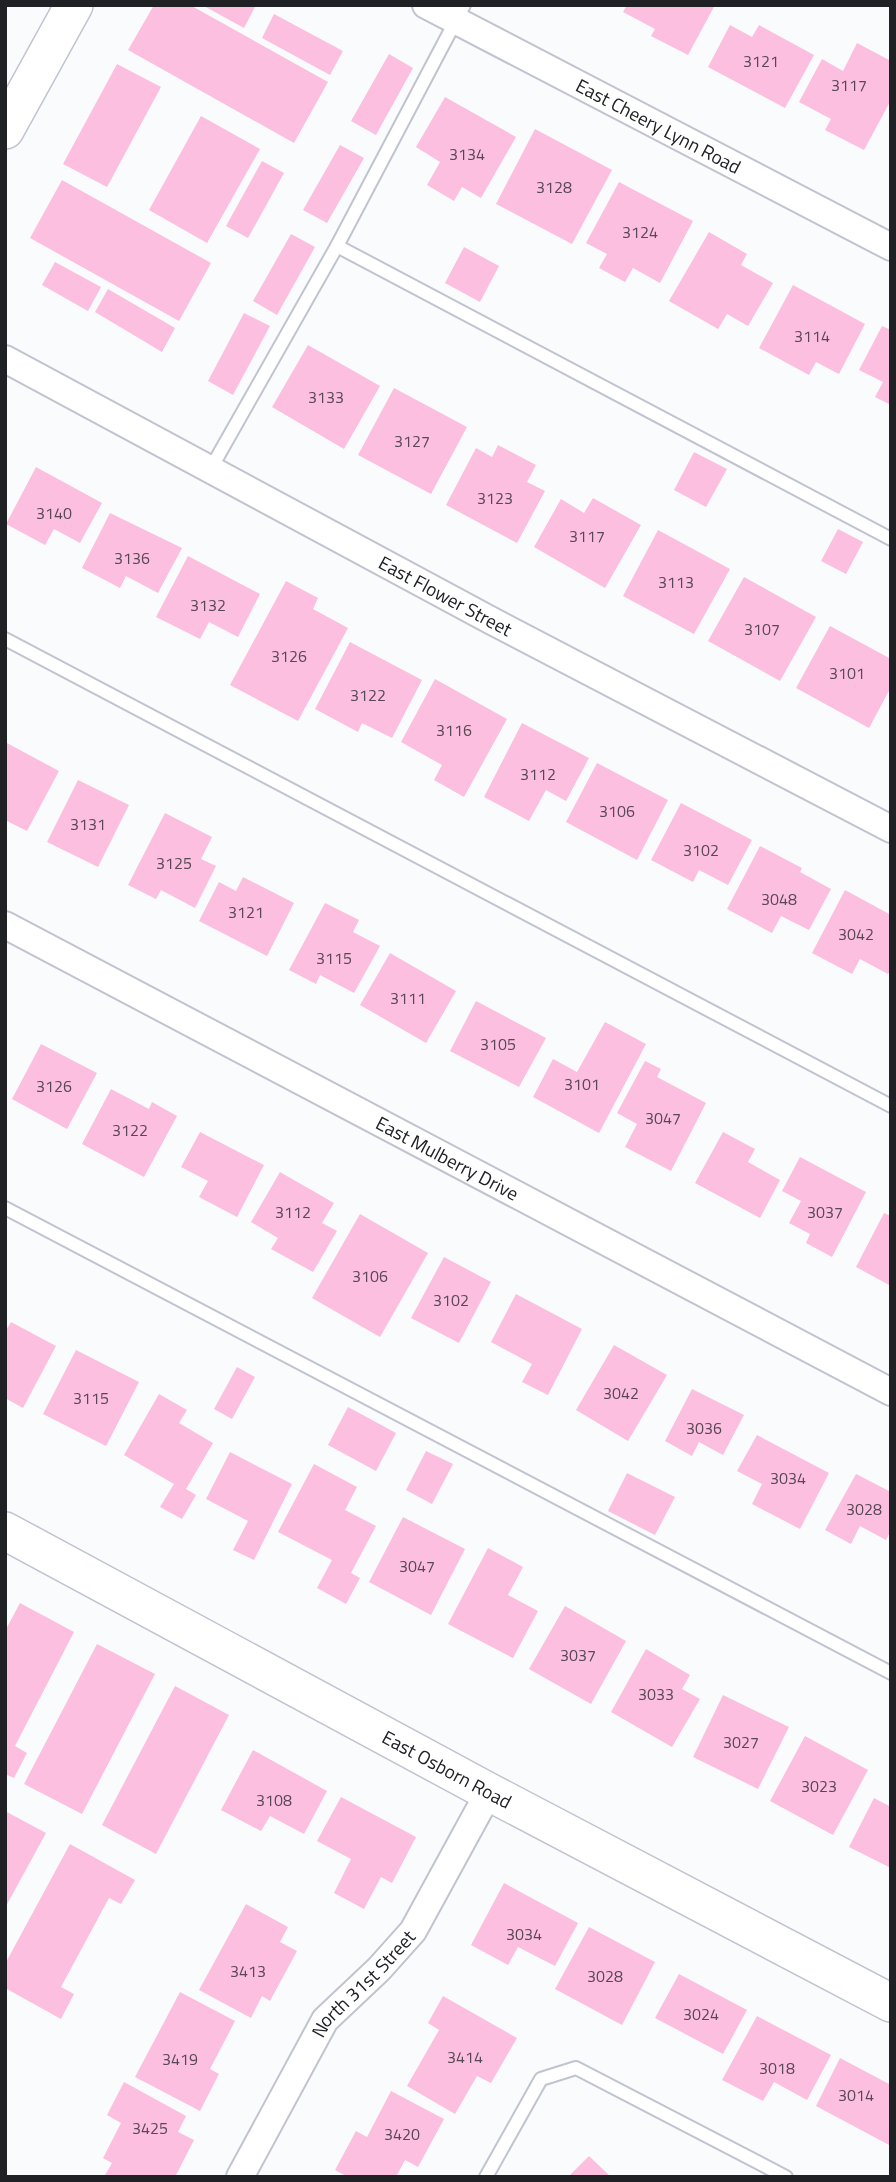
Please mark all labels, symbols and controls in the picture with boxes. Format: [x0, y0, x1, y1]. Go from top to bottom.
house number: 3121 [743, 49, 779, 73]
street label: East Cheery Lynn Road [571, 70, 746, 181]
house number: 3117 [831, 73, 867, 97]
house number: 3134 [449, 142, 485, 166]
house number: 3128 [536, 175, 572, 199]
house number: 3124 [622, 220, 658, 244]
house number: 3114 [794, 324, 830, 348]
house number: 3133 [308, 385, 344, 409]
house number: 3127 [394, 429, 430, 453]
house number: 3123 [477, 486, 513, 510]
house number: 3140 [36, 501, 72, 525]
house number: 3117 [569, 524, 605, 548]
house number: 3136 [114, 546, 150, 570]
street label: East Flower Street [374, 548, 518, 643]
house number: 3113 [658, 570, 694, 594]
house number: 3132 [190, 593, 226, 617]
house number: 3107 [744, 617, 780, 641]
house number: 3126 [271, 644, 307, 668]
house number: 3101 [829, 661, 865, 685]
house number: 3122 [350, 683, 386, 707]
house number: 3116 [436, 718, 472, 742]
house number: 3112 [520, 762, 556, 786]
house number: 3106 [599, 799, 635, 823]
house number: 3131 [70, 812, 106, 836]
house number: 3102 [683, 838, 719, 862]
house number: 3125 [156, 851, 192, 875]
house number: 3048 [761, 887, 797, 911]
house number: 3121 [228, 900, 264, 924]
house number: 3042 [838, 922, 874, 946]
house number: 3115 [316, 946, 352, 970]
house number: 3111 [390, 986, 426, 1010]
house number: 3105 [480, 1032, 516, 1056]
house number: 3101 [564, 1072, 600, 1096]
house number: 3126 [36, 1074, 72, 1098]
house number: 3047 [645, 1106, 681, 1130]
street label: East Mulberry Drive [371, 1108, 524, 1207]
house number: 3122 [112, 1118, 148, 1142]
house number: 3112 [275, 1200, 311, 1224]
house number: 3037 [807, 1200, 843, 1224]
house number: 3106 [352, 1264, 388, 1288]
house number: 3102 [433, 1288, 469, 1312]
house number: 3042 [603, 1381, 639, 1405]
house number: 3115 [73, 1386, 109, 1410]
house number: 3036 [686, 1416, 722, 1440]
house number: 3034 [770, 1466, 806, 1490]
house number: 3028 [846, 1497, 882, 1521]
house number: 3047 [399, 1554, 435, 1578]
house number: 3037 [560, 1643, 596, 1667]
house number: 3033 [638, 1682, 674, 1706]
street label: East Osborn Road [377, 1722, 517, 1815]
house number: 3027 [723, 1730, 759, 1754]
house number: 3023 [801, 1774, 837, 1798]
house number: 3108 [256, 1788, 292, 1812]
house number: 3034 [506, 1922, 542, 1946]
street label: North 31st Street [303, 1923, 422, 2042]
house number: 3413 [230, 1959, 266, 1983]
house number: 3028 [587, 1964, 623, 1988]
house number: 3024 [683, 2002, 719, 2026]
house number: 3414 [447, 2045, 483, 2069]
house number: 3419 [162, 2047, 198, 2071]
house number: 3018 [759, 2056, 795, 2080]
house number: 3014 [838, 2083, 874, 2107]
house number: 3425 [132, 2116, 168, 2140]
house number: 3420 [384, 2122, 420, 2146]

